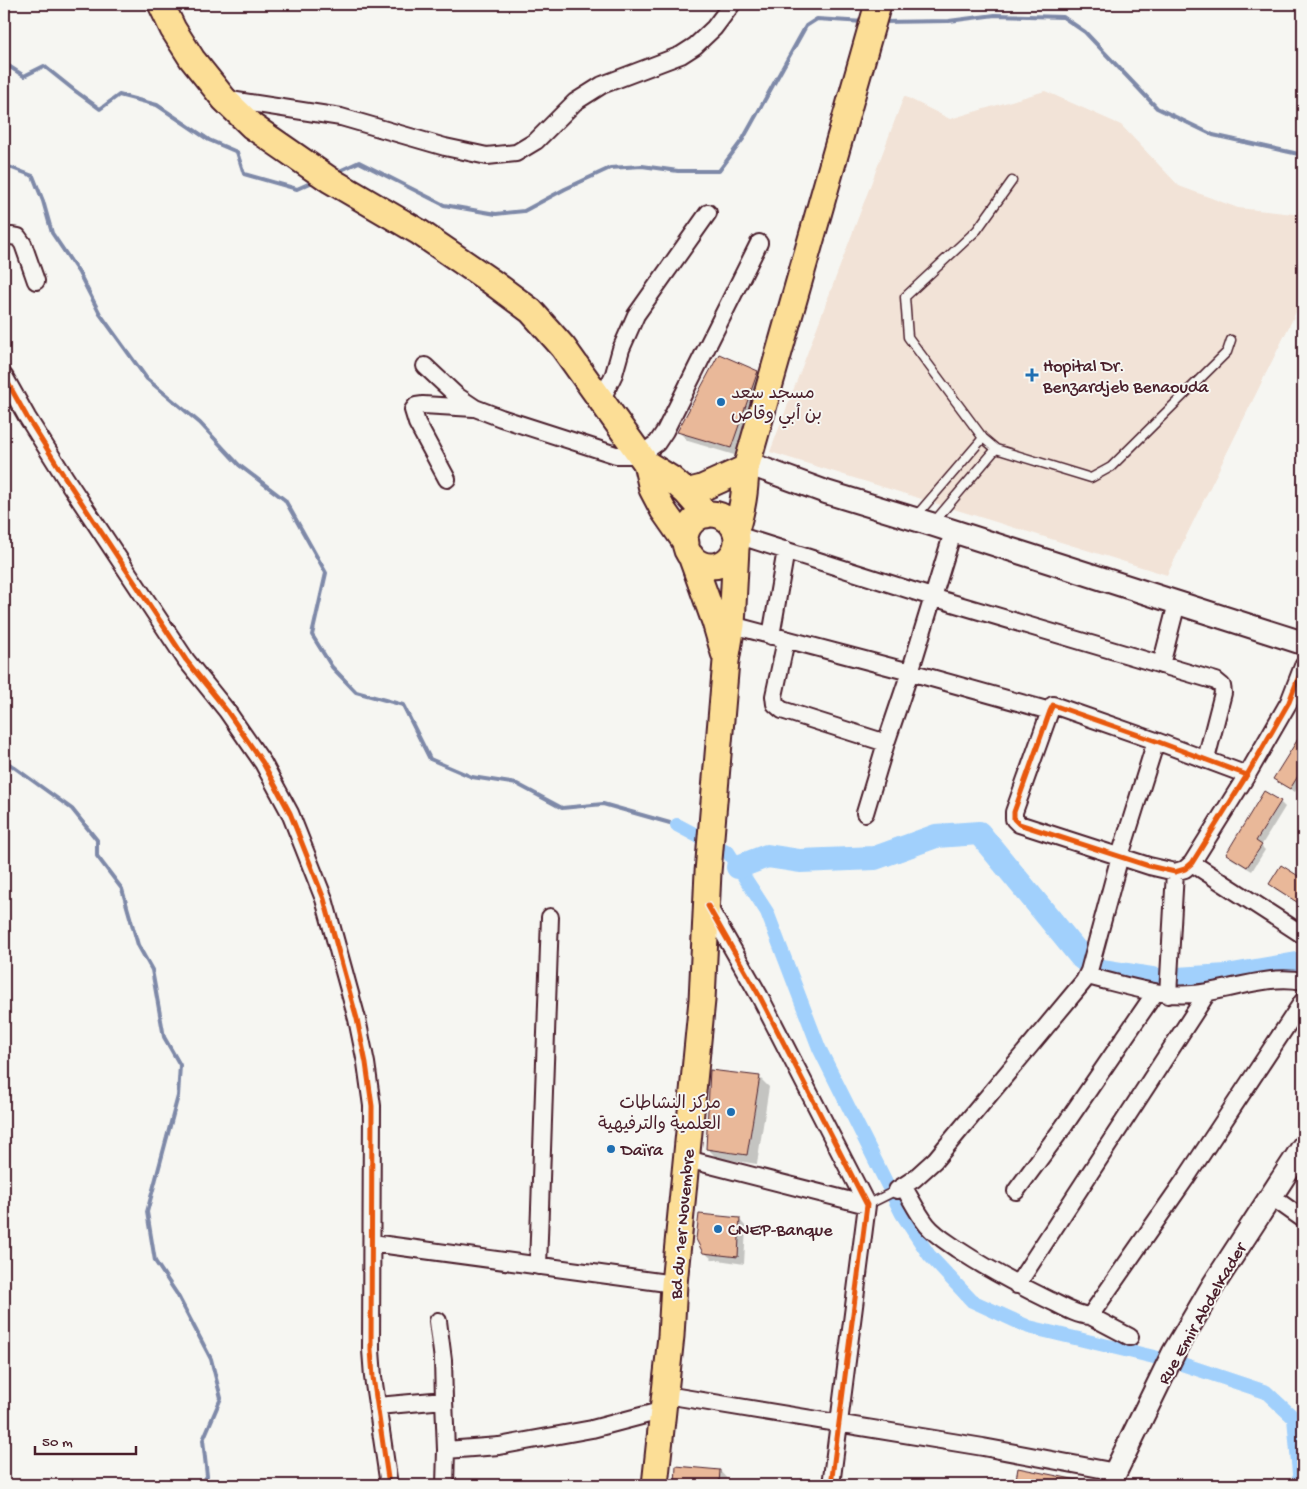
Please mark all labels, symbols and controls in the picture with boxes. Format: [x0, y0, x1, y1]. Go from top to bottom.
place label: Hopital Dr. Benzardjeb Benaouda [1042, 357, 1210, 399]
marker: Hopital Dr. Benzardjeb Benaouda [1025, 368, 1039, 382]
place label: مسجد سعد بن أبي وقاص [731, 384, 822, 429]
marker: مسجد سعد بن أبي وقاص [715, 396, 727, 408]
place label: مركز النشاطات العلمية والترفيهية [598, 1094, 721, 1136]
marker: مركز النشاطات العلمية والترفيهية [725, 1106, 737, 1118]
place label: Daïra [620, 1141, 664, 1162]
marker: Daïra [605, 1143, 617, 1155]
street label: Bd du 1er Novembre [666, 1148, 701, 1301]
place label: CNEP-Banque [728, 1221, 833, 1242]
marker: CNEP-Banque [712, 1223, 724, 1235]
street label: Rue Emir AbdelKader [1154, 1238, 1253, 1389]
scale bar [35, 1424, 136, 1456]
text: 50 m [42, 1434, 73, 1452]

